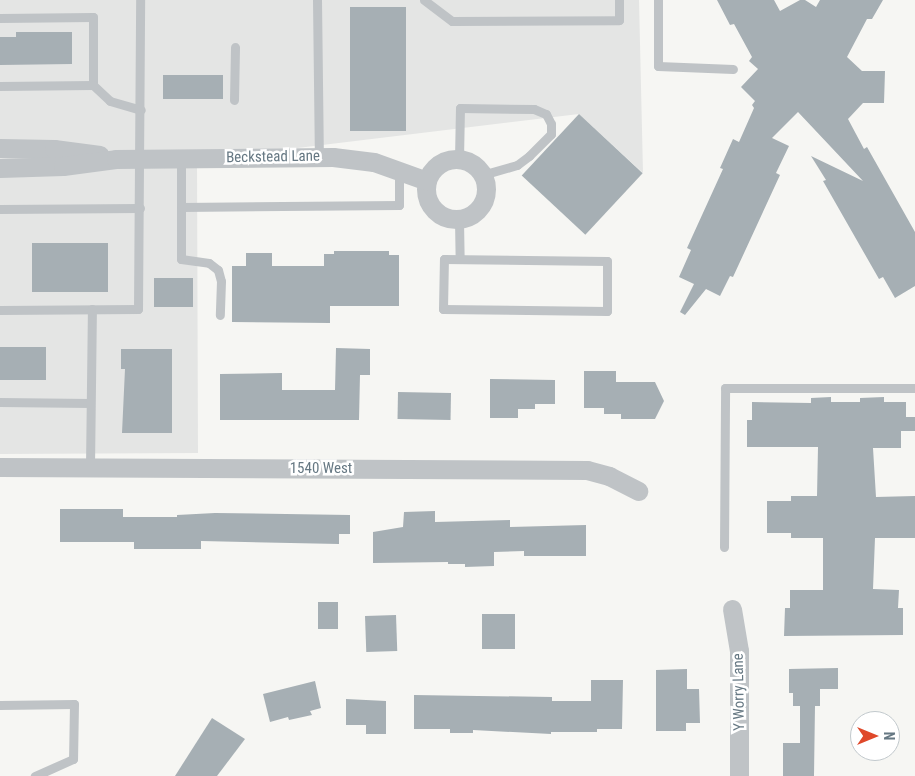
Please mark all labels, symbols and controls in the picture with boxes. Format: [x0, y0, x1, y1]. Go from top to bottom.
street label: Beckstead Lane [226, 147, 320, 167]
street label: 1540 West [290, 460, 352, 478]
street label: Y Worry Lane [729, 653, 749, 731]
north arrow [850, 711, 900, 761]
text: N [881, 732, 897, 740]

